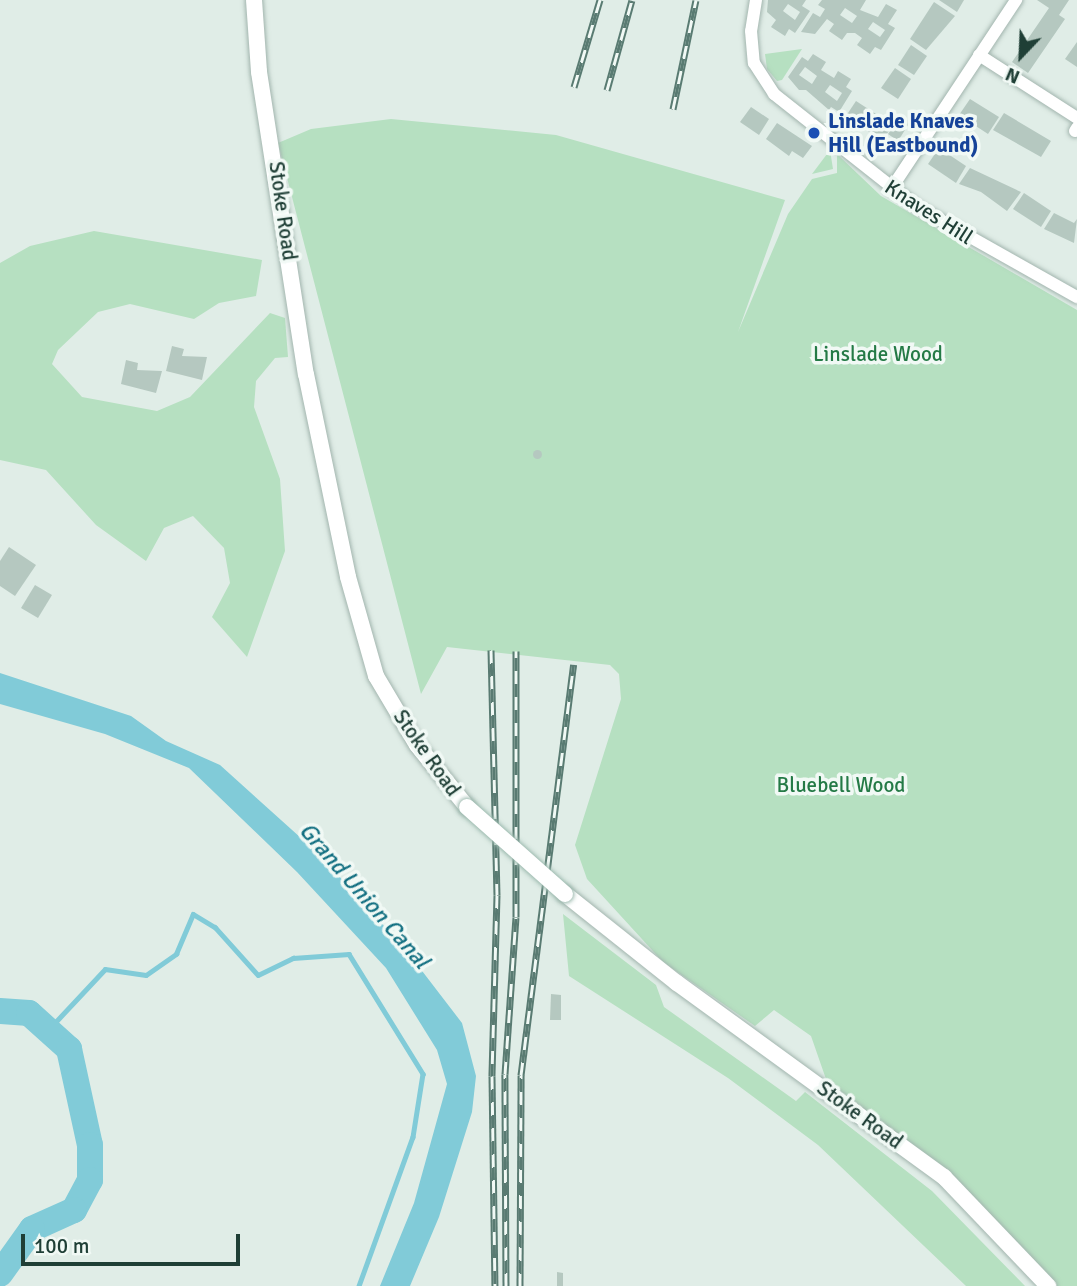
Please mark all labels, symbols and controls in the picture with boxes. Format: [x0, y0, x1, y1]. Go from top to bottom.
north arrow [986, 21, 1056, 91]
text: N [1002, 62, 1024, 89]
place label: Linslade Knaves Hill (Eastbound) [828, 108, 978, 158]
marker: Linslade Knaves Hill (Eastbound) [806, 125, 822, 141]
street label: Stoke Road [264, 160, 302, 262]
street label: Knaves Hill [880, 174, 978, 250]
park label: Linslade Wood [813, 341, 943, 367]
street label: Stoke Road [388, 705, 466, 801]
park label: Bluebell Wood [777, 772, 905, 798]
water label: Grand Union Canal [293, 817, 435, 975]
street label: Stoke Road [812, 1075, 908, 1155]
scale bar [24, 1220, 243, 1264]
text: 100 m [34, 1233, 89, 1259]

